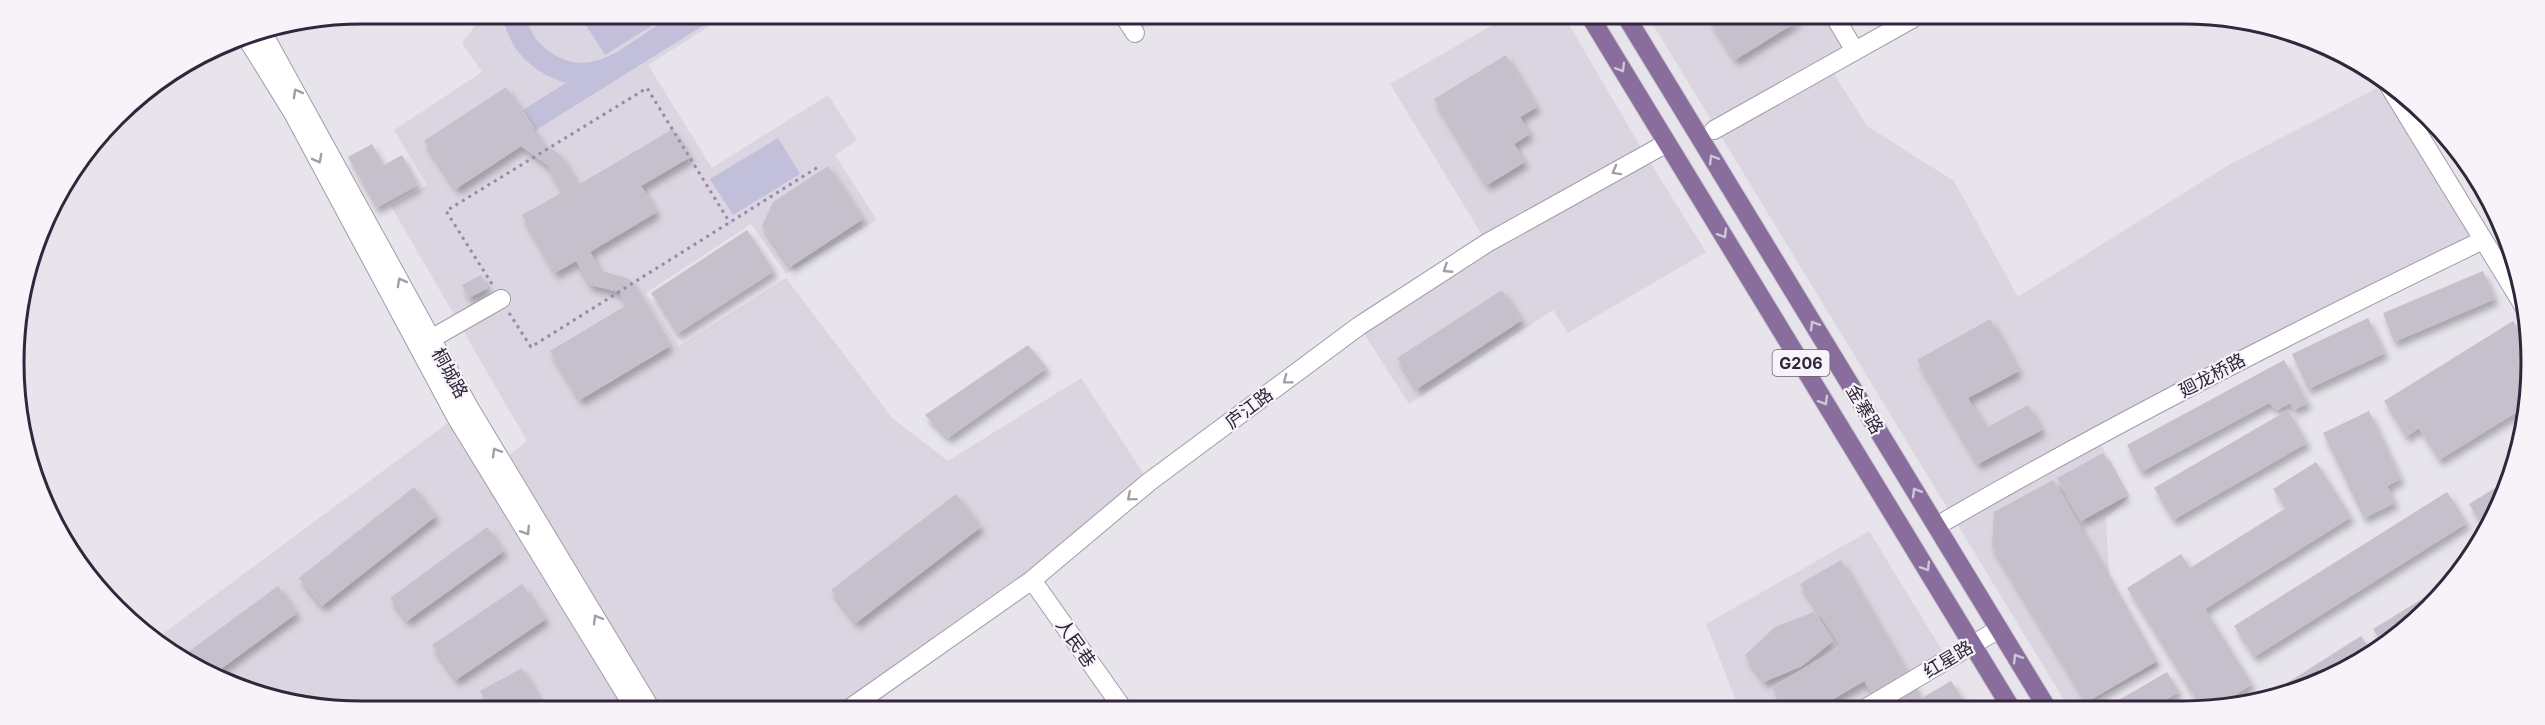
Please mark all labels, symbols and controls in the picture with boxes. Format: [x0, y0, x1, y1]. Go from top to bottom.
one-way arrow [1614, 62, 1626, 72]
one-way arrow [293, 88, 305, 99]
one-way arrow [311, 153, 322, 164]
one-way arrow [1709, 154, 1720, 165]
one-way arrow [1611, 164, 1622, 175]
one-way arrow [1715, 228, 1727, 238]
one-way arrow [1443, 262, 1454, 273]
one-way arrow [397, 278, 408, 289]
one-way arrow [1810, 321, 1822, 331]
street label: 桐城路 [428, 344, 472, 402]
street label: 廻龙桥路 [2175, 349, 2249, 401]
road number: G206 [1772, 350, 1830, 376]
one-way arrow [1282, 373, 1293, 384]
street label: 金寨路 [1842, 380, 1888, 438]
street label: 庐江路 [1221, 383, 1277, 433]
one-way arrow [1817, 395, 1829, 405]
one-way arrow [492, 448, 504, 458]
one-way arrow [1911, 488, 1923, 498]
one-way arrow [1127, 490, 1138, 501]
one-way arrow [519, 525, 531, 535]
one-way arrow [1918, 561, 1930, 571]
one-way arrow [592, 615, 604, 625]
street label: 人民巷 [1052, 615, 1100, 671]
street label: 红星路 [1919, 636, 1977, 682]
one-way arrow [2013, 654, 2024, 664]

